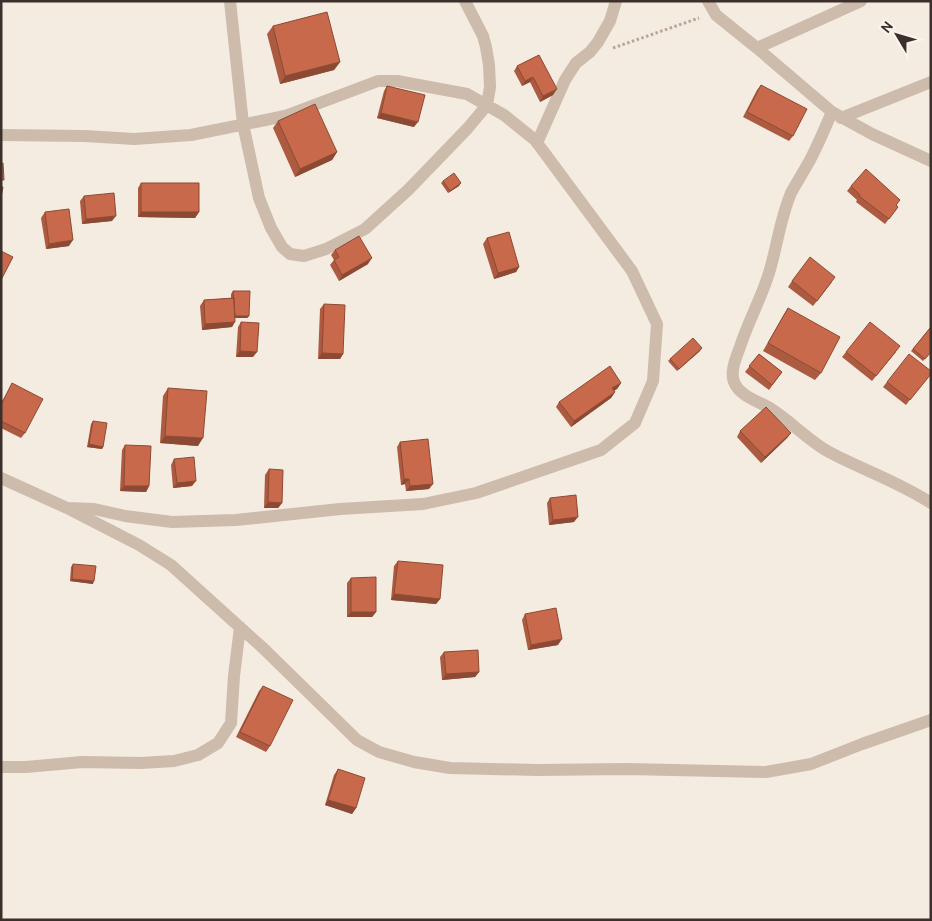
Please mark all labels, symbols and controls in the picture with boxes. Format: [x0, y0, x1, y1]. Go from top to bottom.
north arrow [872, 10, 922, 60]
text: N [877, 18, 897, 36]

